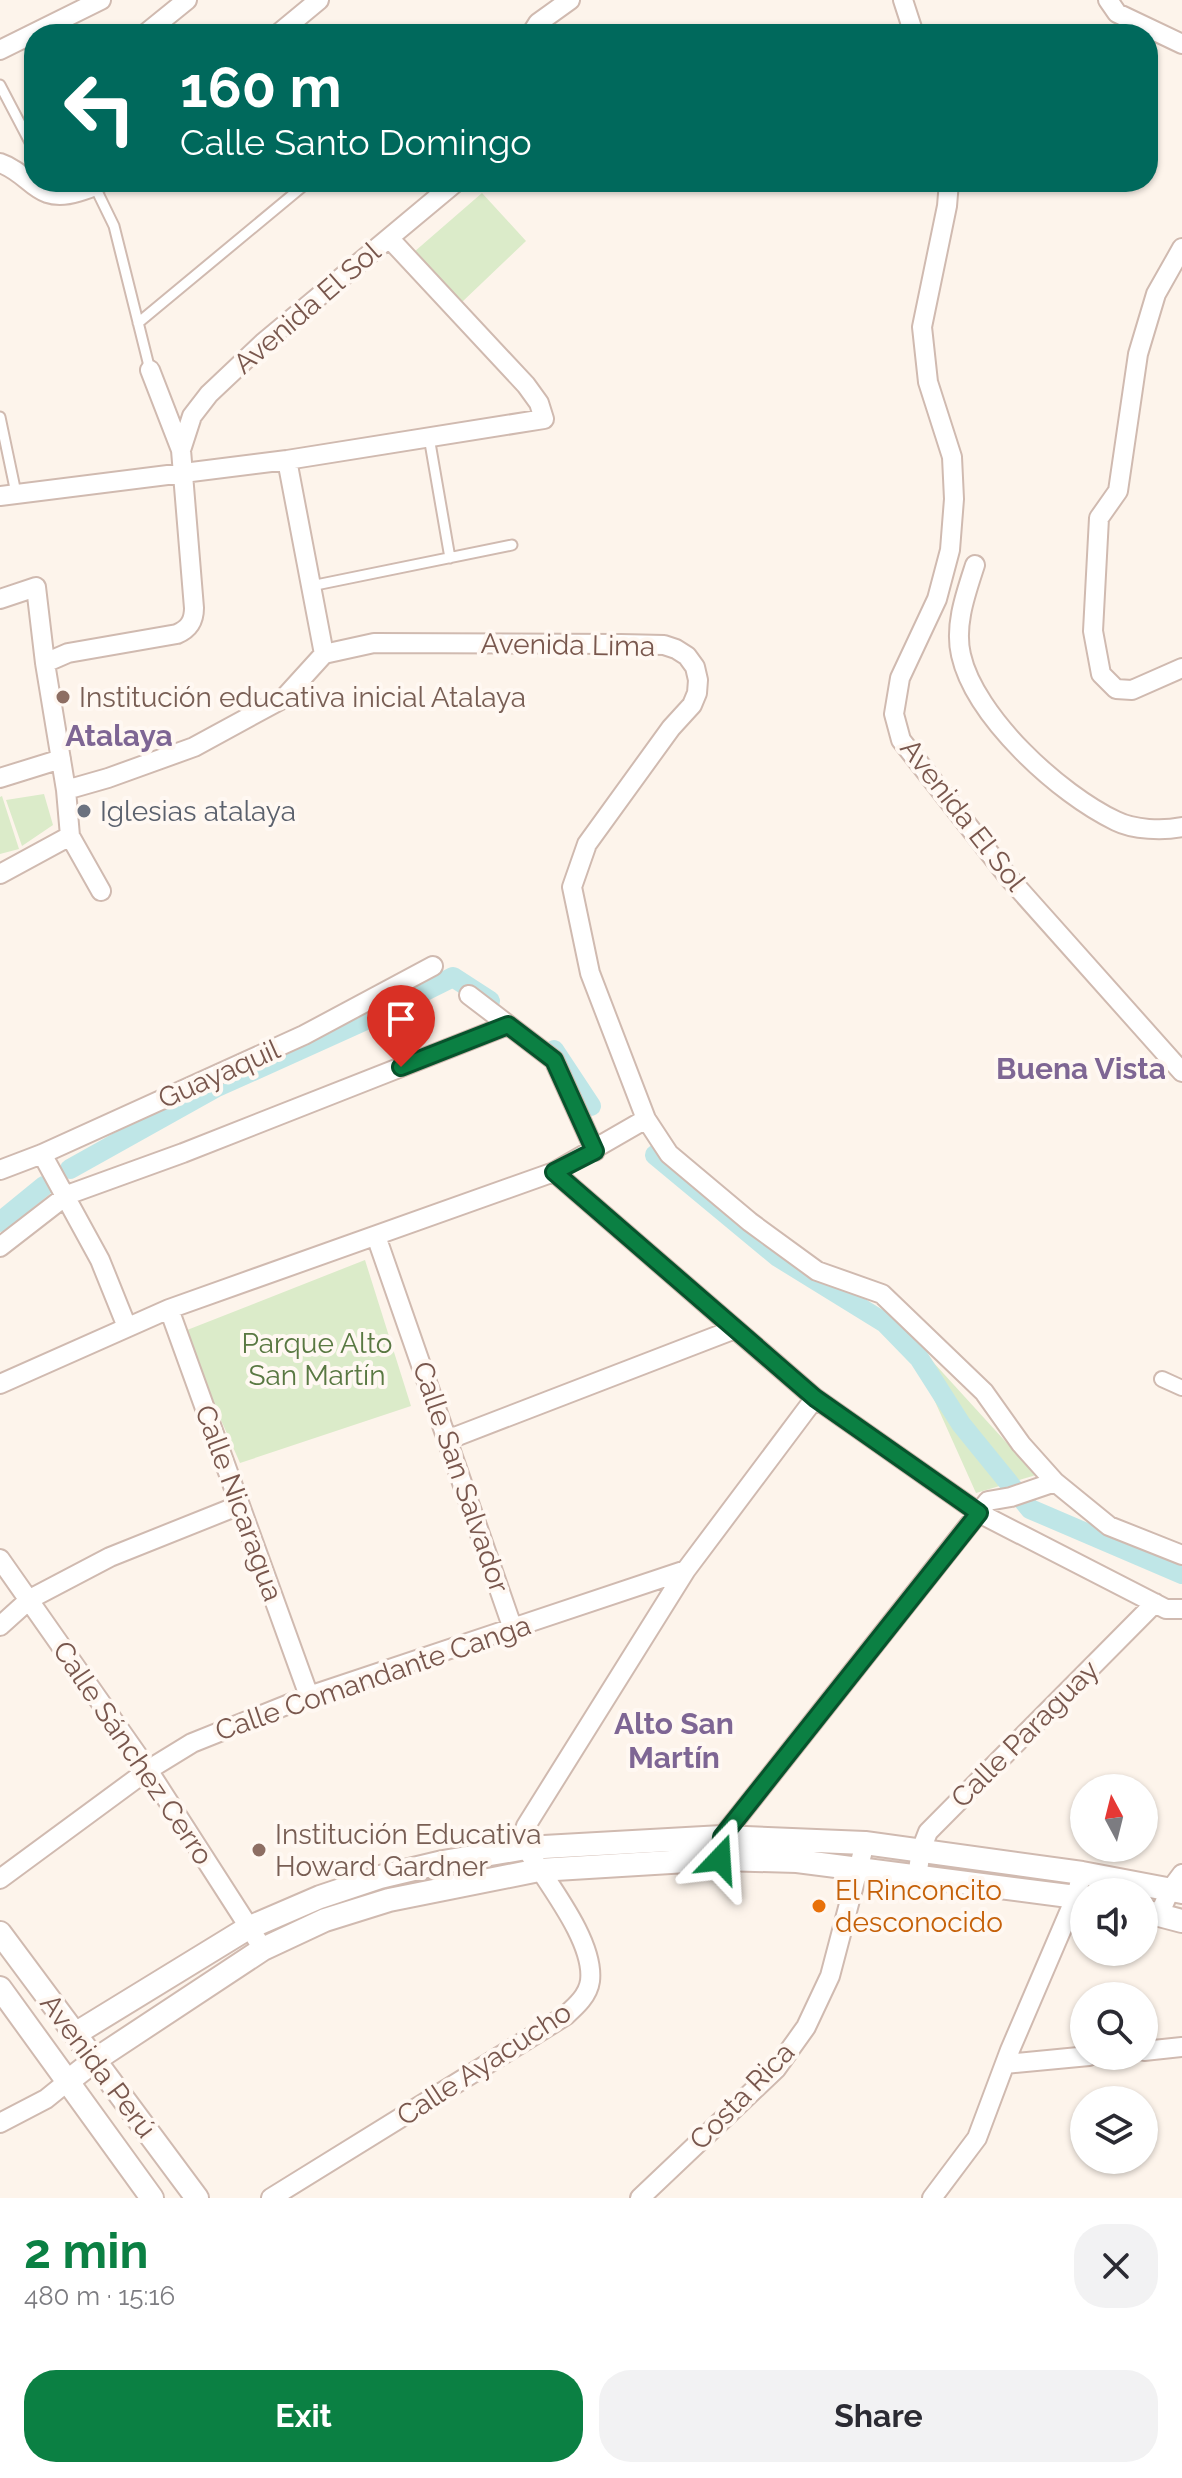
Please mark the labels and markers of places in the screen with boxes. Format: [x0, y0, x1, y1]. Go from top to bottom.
place label: Institución educativa inicial Atalaya [79, 681, 526, 714]
marker: Institución educativa inicial Atalaya [54, 688, 72, 706]
place label: Iglesias atalaya [100, 795, 296, 828]
marker: Iglesias atalaya [75, 802, 93, 820]
pin [367, 985, 435, 1067]
place label: Institución Educativa Howard Gardner [275, 1818, 541, 1883]
marker: Institución Educativa Howard Gardner [250, 1841, 268, 1859]
place label: El Rinconcito desconocido [835, 1874, 1003, 1939]
marker: El Rinconcito desconocido [810, 1897, 828, 1915]

